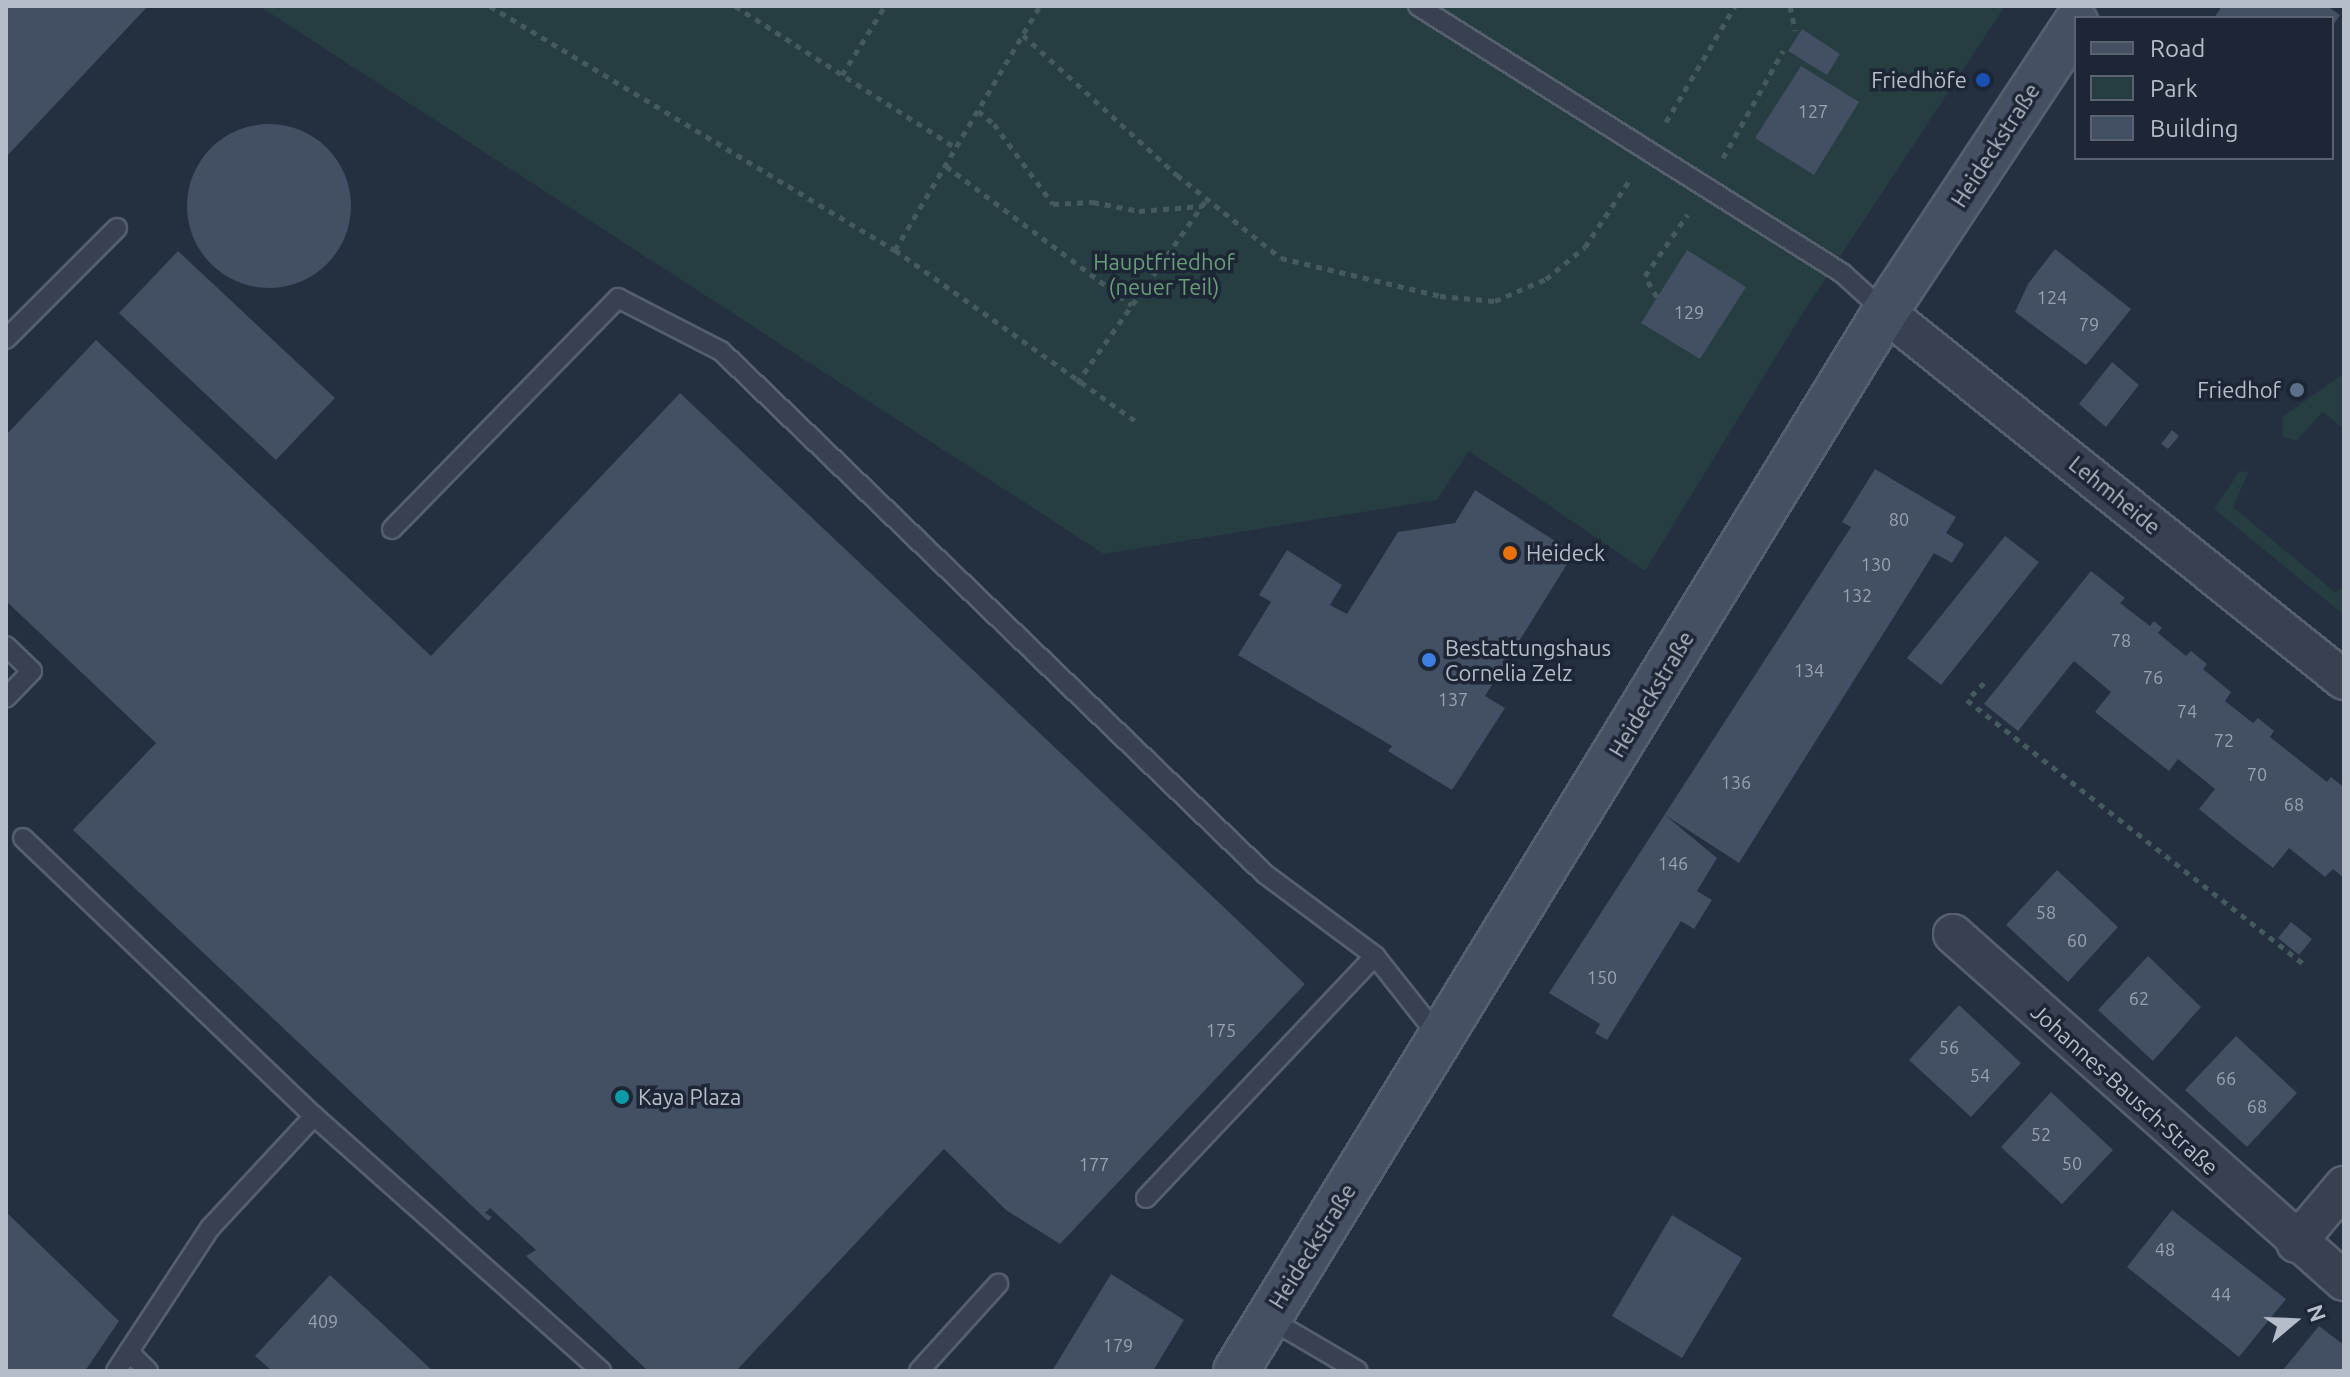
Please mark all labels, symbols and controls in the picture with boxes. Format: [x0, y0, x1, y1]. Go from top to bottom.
legend [2074, 16, 2334, 160]
text: Road [2150, 35, 2205, 62]
place label: Friedhöfe [1871, 67, 1967, 93]
marker: Friedhöfe [1974, 71, 1992, 89]
text: Park [2150, 75, 2198, 102]
street label: Heideckstraße [1945, 78, 2045, 212]
house number: 127 [1798, 100, 1828, 122]
text: Building [2150, 115, 2238, 142]
park label: Hauptfriedhof (neuer Teil) [1093, 248, 1235, 300]
house number: 124 [2037, 286, 2067, 308]
house number: 129 [1674, 301, 1704, 323]
house number: 79 [2079, 313, 2099, 335]
place label: Friedhof [2197, 377, 2281, 403]
marker: Friedhof [2288, 381, 2306, 399]
street label: Lehmheide [2064, 450, 2166, 540]
house number: 80 [1889, 508, 1909, 530]
place label: Heideck [1526, 540, 1605, 566]
marker: Heideck [1501, 544, 1519, 562]
house number: 130 [1861, 553, 1891, 575]
house number: 132 [1842, 584, 1872, 606]
street label: Heideckstraße [1603, 626, 1699, 762]
house number: 78 [2111, 629, 2131, 651]
place label: Bestattungshaus Cornelia Zelz [1445, 634, 1611, 686]
marker: Bestattungshaus Cornelia Zelz [1420, 651, 1438, 669]
house number: 134 [1794, 659, 1824, 681]
house number: 76 [2143, 666, 2163, 688]
house number: 137 [1438, 688, 1468, 710]
house number: 74 [2177, 700, 2197, 722]
house number: 72 [2214, 729, 2234, 751]
house number: 70 [2247, 763, 2267, 785]
house number: 136 [1721, 771, 1751, 793]
house number: 68 [2284, 793, 2304, 815]
house number: 146 [1658, 852, 1688, 874]
house number: 58 [2036, 901, 2056, 923]
house number: 60 [2067, 929, 2087, 951]
house number: 150 [1587, 966, 1617, 988]
house number: 62 [2129, 987, 2149, 1009]
street label: Johannes-Bausch-Straße [2026, 998, 2224, 1180]
house number: 175 [1206, 1019, 1236, 1041]
house number: 56 [1939, 1036, 1959, 1058]
house number: 54 [1970, 1064, 1990, 1086]
house number: 66 [2216, 1067, 2236, 1089]
place label: Kaya Plaza [638, 1084, 741, 1110]
marker: Kaya Plaza [613, 1088, 631, 1106]
house number: 68 [2247, 1095, 2267, 1117]
house number: 52 [2031, 1123, 2051, 1145]
house number: 50 [2062, 1152, 2082, 1174]
house number: 177 [1079, 1153, 1109, 1175]
street label: Heideckstraße [1263, 1179, 1361, 1313]
house number: 48 [2155, 1238, 2175, 1260]
north arrow [2254, 1281, 2334, 1361]
house number: 44 [2211, 1283, 2231, 1305]
text: N [2303, 1301, 2332, 1325]
house number: 409 [308, 1310, 338, 1332]
house number: 179 [1103, 1334, 1133, 1356]

